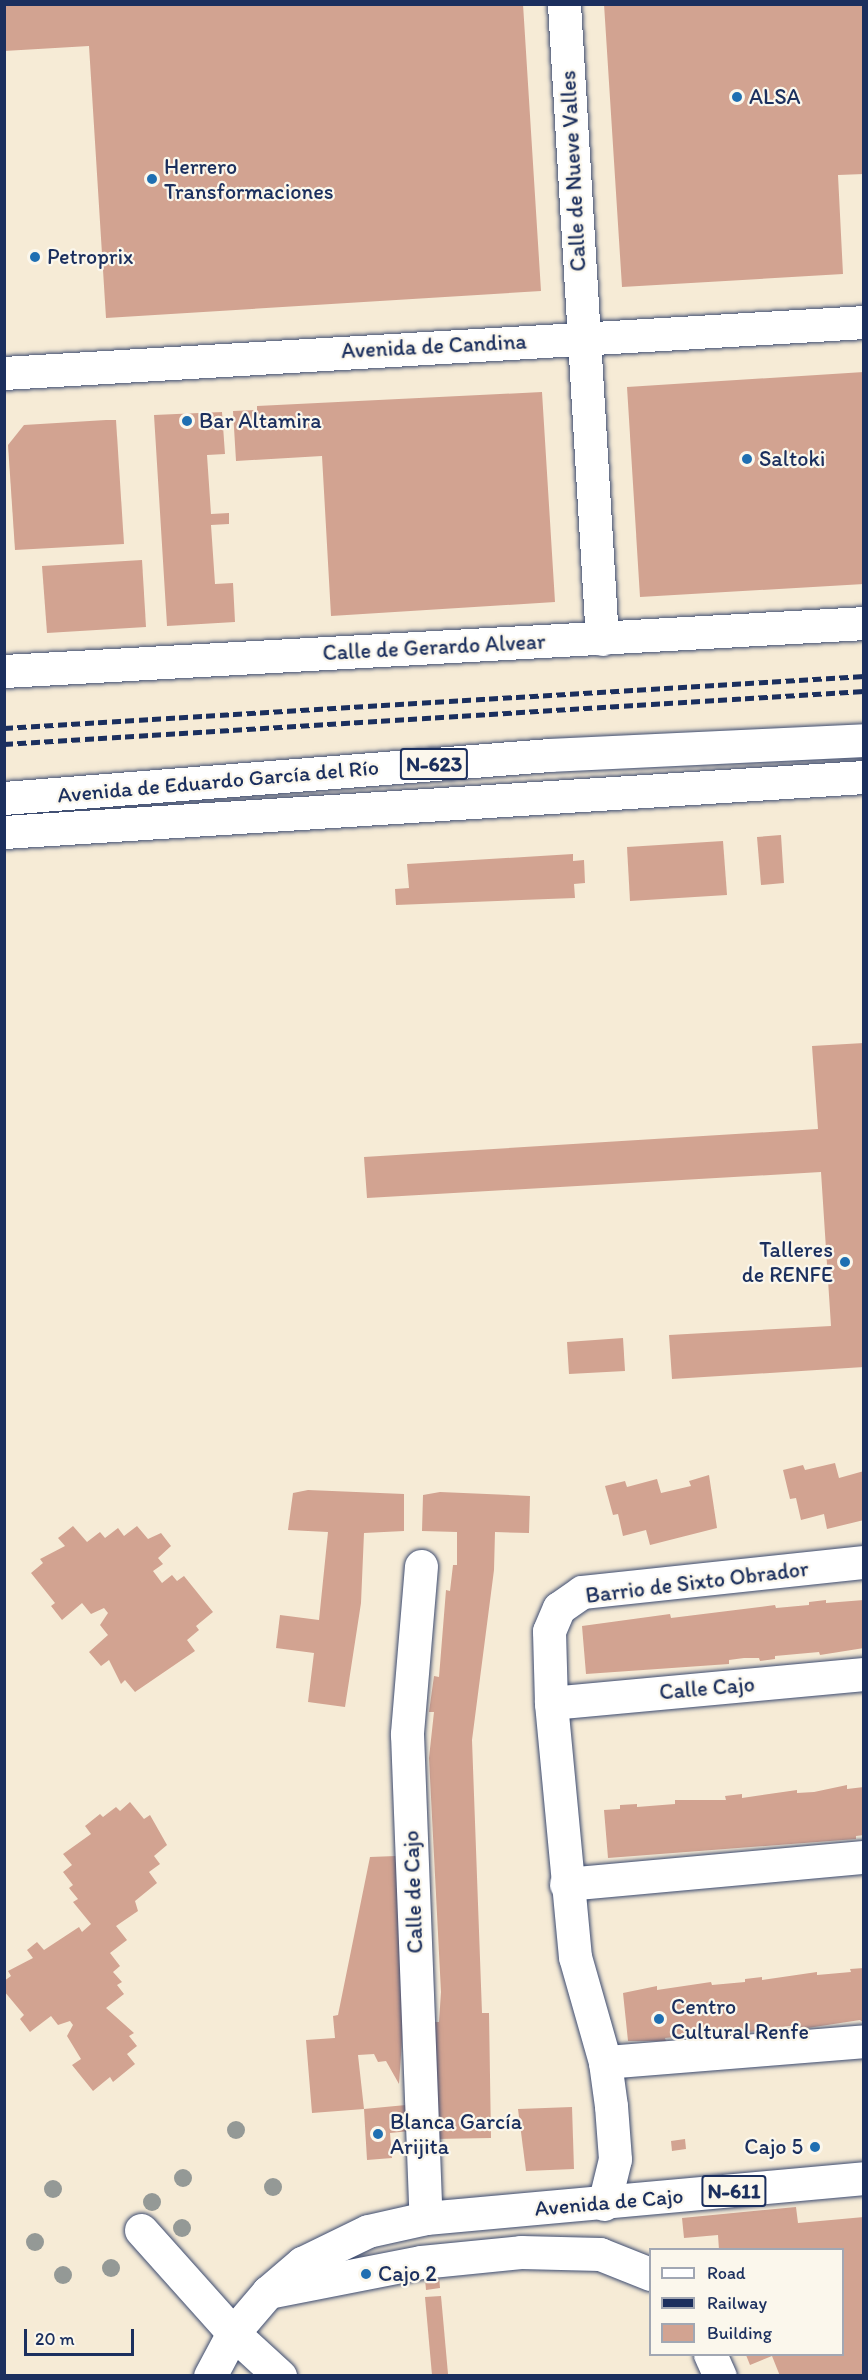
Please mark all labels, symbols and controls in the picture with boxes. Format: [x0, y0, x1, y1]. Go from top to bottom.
street label: Calle de Nueve Valles [555, 70, 591, 272]
place label: ALSA [749, 84, 801, 110]
marker: ALSA [730, 90, 744, 104]
place label: Herrero Transformaciones [164, 153, 334, 204]
marker: Herrero Transformaciones [145, 172, 159, 186]
place label: Petroprix [47, 244, 133, 270]
marker: Petroprix [28, 250, 42, 264]
street label: Avenida de Candina [340, 328, 528, 364]
place label: Bar Altamira [199, 408, 323, 434]
marker: Bar Altamira [180, 414, 194, 428]
place label: Saltoki [759, 446, 825, 472]
marker: Saltoki [740, 452, 754, 466]
street label: Calle de Gerardo Alvear [322, 628, 546, 666]
road number: N-623 [400, 746, 468, 782]
street label: Avenida de Eduardo García del Río [56, 754, 380, 808]
place label: Talleres de RENFE [742, 1236, 833, 1288]
marker: Talleres de RENFE [838, 1255, 852, 1269]
street label: Barrio de Sixto Obrador [584, 1555, 810, 1609]
street label: Calle Cajo [658, 1671, 756, 1705]
street label: Calle de Cajo [398, 1830, 428, 1954]
place label: Centro Cultural Renfe [671, 1993, 810, 2044]
marker: Centro Cultural Renfe [652, 2012, 666, 2026]
place label: Blanca García Arijita [390, 2108, 522, 2160]
marker: Blanca García Arijita [371, 2127, 385, 2141]
place label: Cajo 5 [744, 2134, 803, 2160]
marker: Cajo 5 [808, 2140, 822, 2154]
road number: N-611 [701, 2173, 767, 2209]
street label: Avenida de Cajo [533, 2182, 685, 2222]
legend [649, 2248, 844, 2356]
place label: Cajo 2 [378, 2261, 437, 2287]
text: Road [707, 2262, 746, 2284]
marker: Cajo 2 [359, 2267, 373, 2281]
text: Railway [707, 2292, 767, 2314]
scale bar [27, 2317, 136, 2355]
text: Building [707, 2322, 772, 2344]
text: 20 m [35, 2328, 75, 2350]

